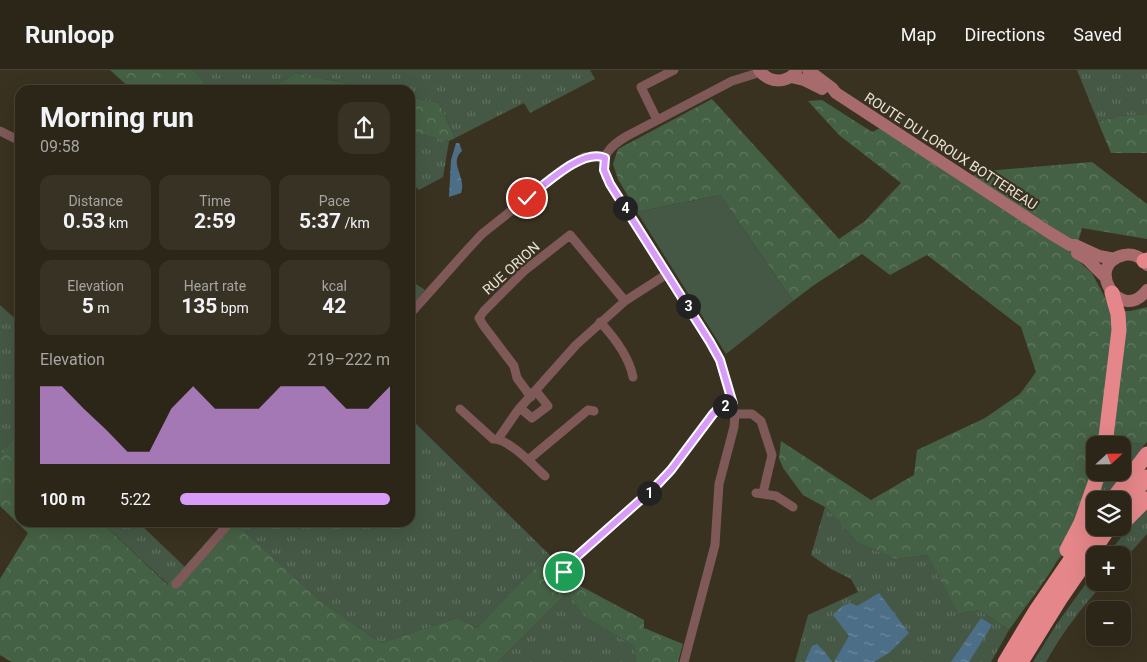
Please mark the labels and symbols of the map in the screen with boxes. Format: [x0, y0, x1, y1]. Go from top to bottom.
street label: ROUTE DU LOROUX BOTTEREAU [862, 89, 1040, 213]
pin [506, 177, 548, 219]
pin: 4 [612, 196, 638, 220]
street label: RUE ORION [479, 238, 543, 298]
pin: 3 [676, 294, 700, 318]
pin: 2 [712, 394, 738, 418]
north arrow [1086, 436, 1131, 481]
pin: 1 [636, 480, 662, 506]
pin [543, 551, 585, 593]

